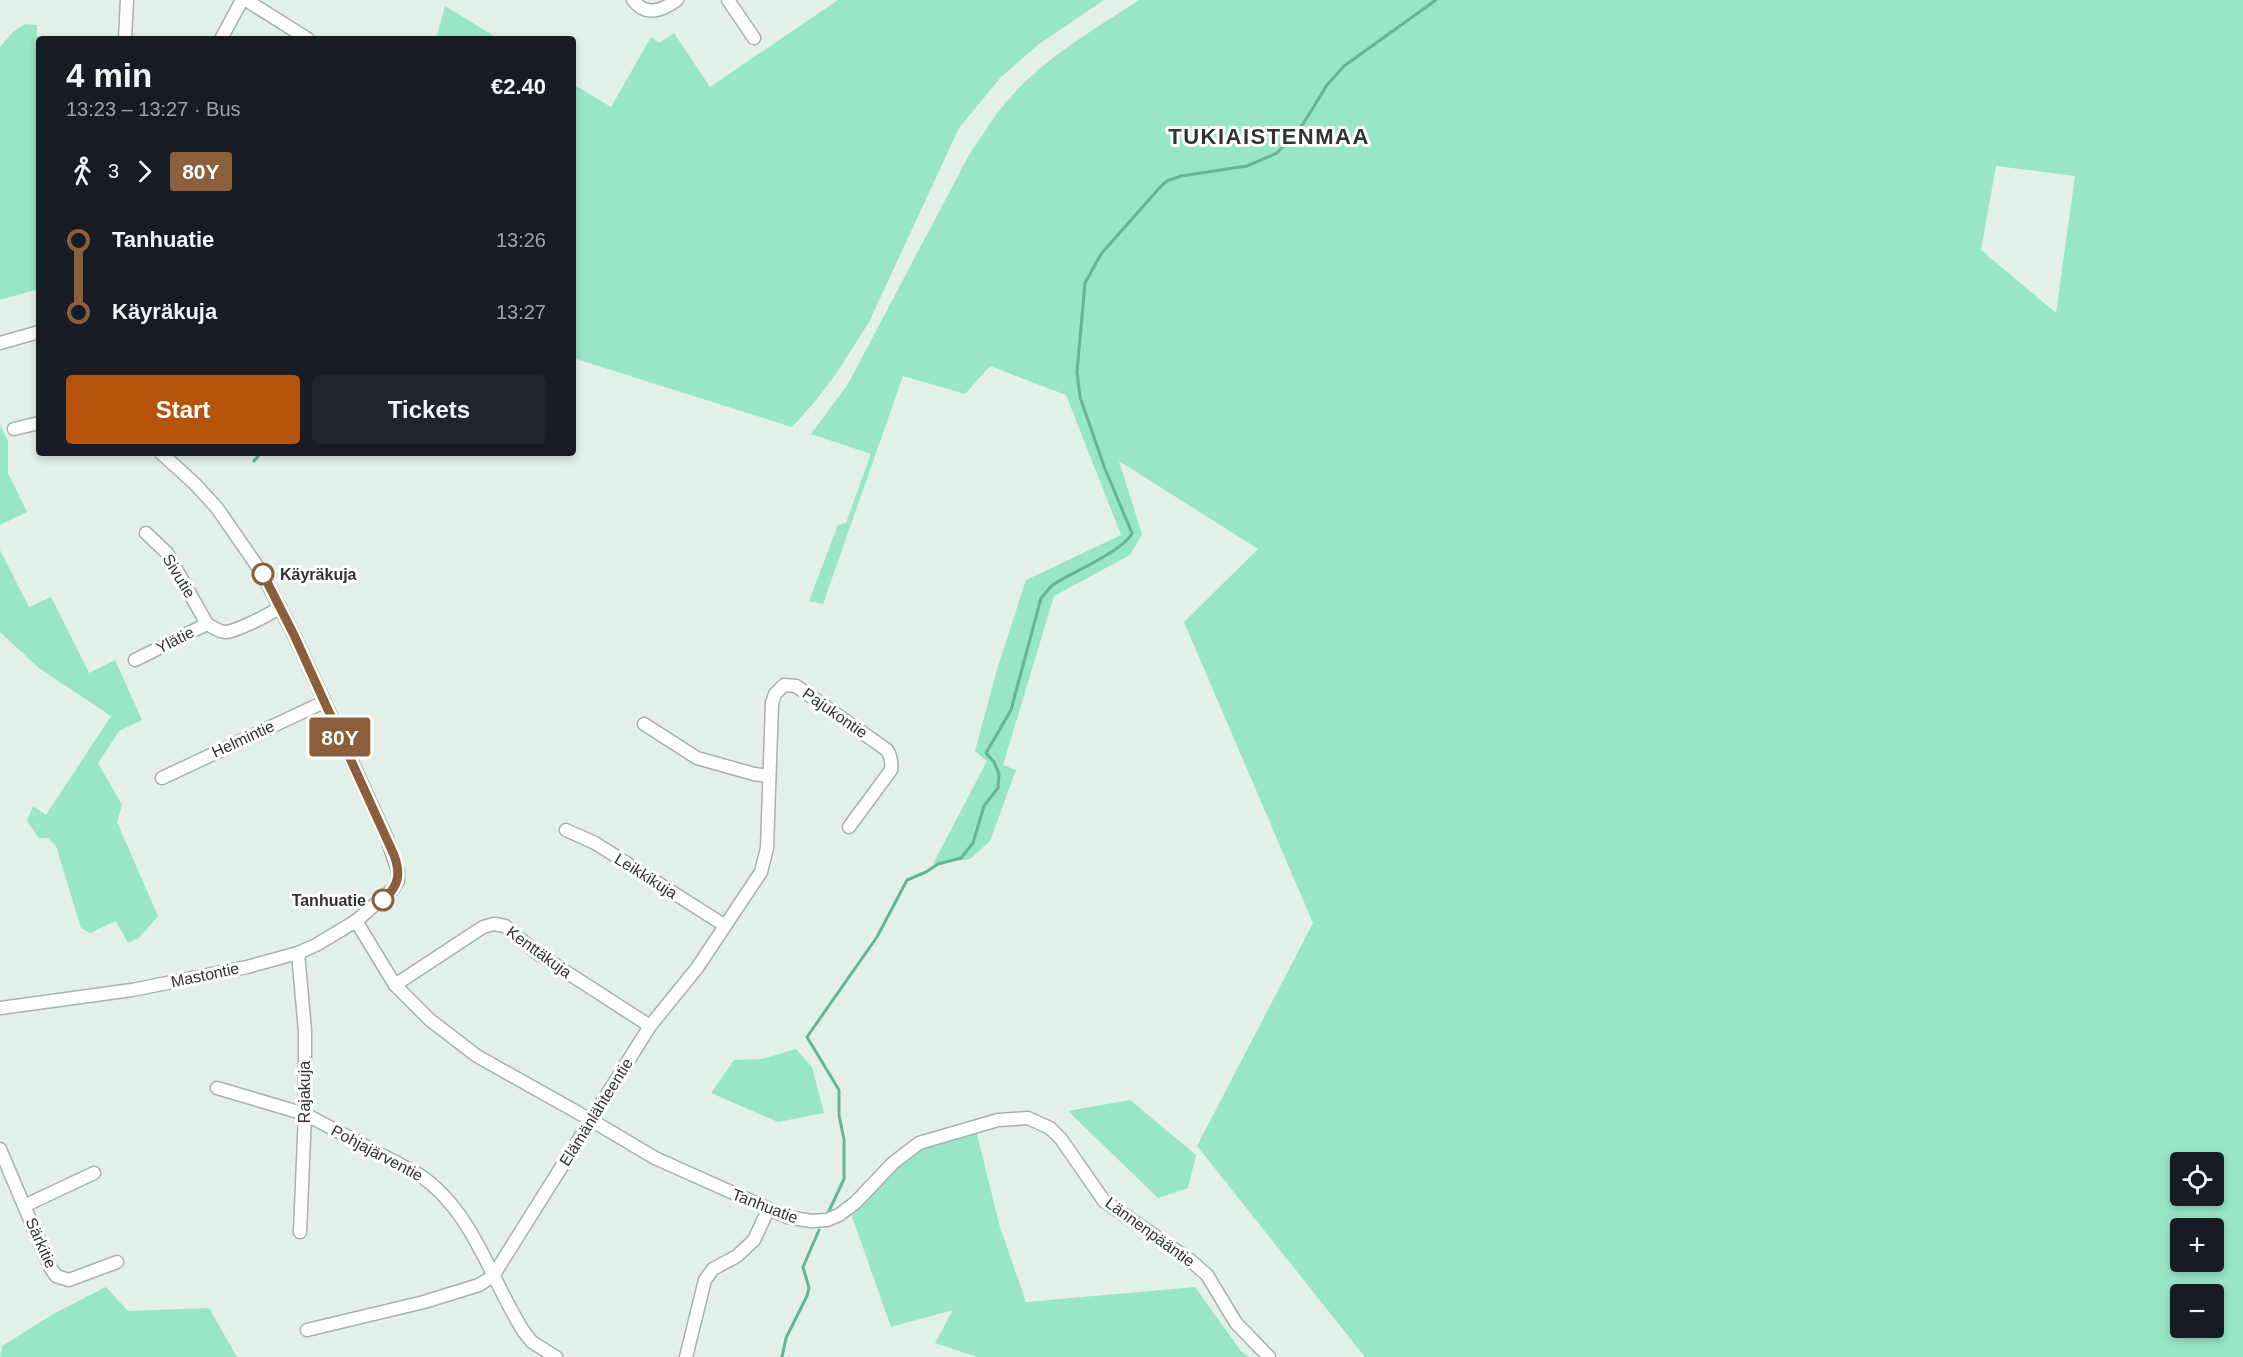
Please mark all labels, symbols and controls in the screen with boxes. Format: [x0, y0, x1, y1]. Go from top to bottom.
text: 4 min [66, 57, 152, 94]
text: €2.40 [491, 74, 546, 99]
text: 13:23 – 13:27 · Bus [66, 98, 241, 120]
district label: TUKIAISTENMAA [1168, 124, 1370, 149]
icon: walk [66, 155, 99, 188]
icon: forward [128, 155, 161, 188]
text: 3 [108, 160, 119, 182]
text: 80Y [182, 160, 220, 183]
text: Tanhuatie [112, 227, 214, 252]
text: 13:26 [496, 229, 546, 251]
text: Käyräkuja [112, 299, 217, 324]
text: 13:27 [496, 301, 546, 323]
button: Start [66, 375, 300, 444]
button: Tickets [312, 375, 546, 444]
street label: Sivutie [159, 551, 199, 601]
marker: Käyräkuja [252, 563, 274, 585]
place label: Käyräkuja [280, 566, 357, 583]
street label: Ylätie [153, 623, 197, 657]
street label: Pajukontie [800, 685, 871, 741]
street label: Helmintie [209, 717, 277, 761]
line badge: 80Y [306, 718, 374, 756]
text: 80Y [321, 726, 359, 749]
street label: Leikkikuja [612, 850, 680, 902]
marker: Tanhuatie [372, 889, 394, 911]
place label: Tanhuatie [292, 892, 366, 909]
street label: Kenttäkuja [503, 923, 575, 981]
street label: Mastontie [169, 959, 241, 991]
street label: Elämänlähteentie [556, 1055, 636, 1169]
street label: Rajakuja [296, 1061, 313, 1123]
street label: Pohjajärventie [328, 1122, 426, 1184]
map controls [2170, 1152, 2224, 1338]
button: locate [2170, 1152, 2224, 1206]
street label: Tanhuatie [730, 1186, 801, 1226]
street label: Lännenpääntie [1102, 1194, 1198, 1270]
street label: Särkitie [22, 1215, 60, 1271]
button: + [2170, 1218, 2224, 1272]
button: − [2170, 1284, 2224, 1338]

